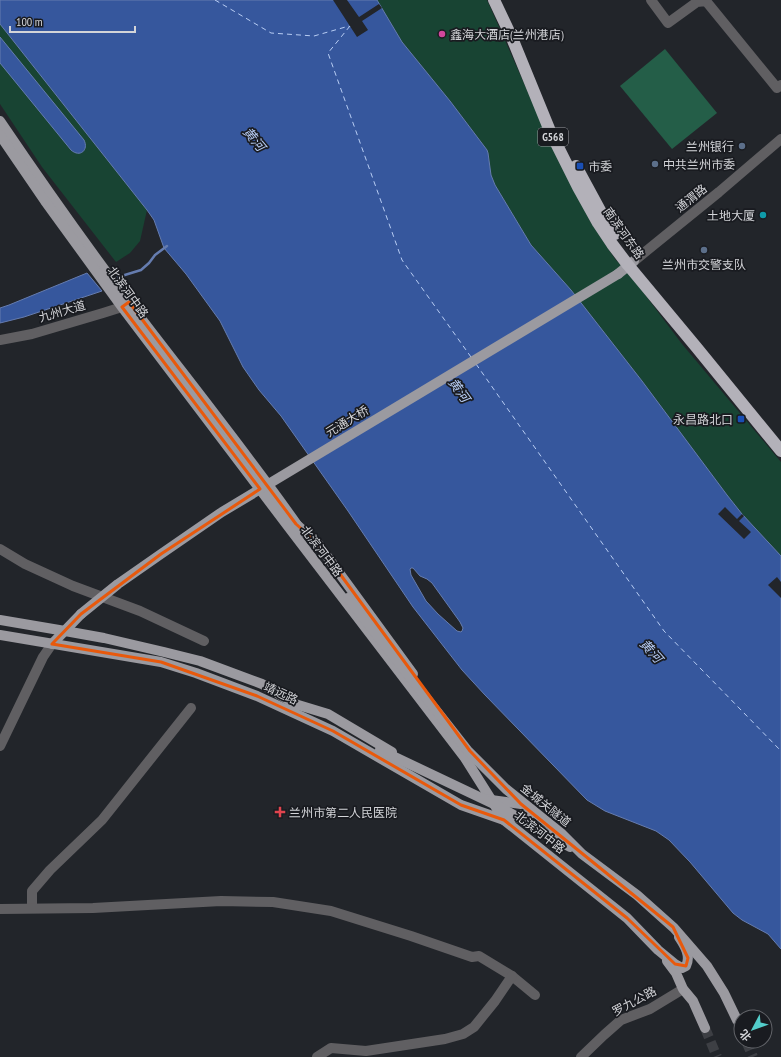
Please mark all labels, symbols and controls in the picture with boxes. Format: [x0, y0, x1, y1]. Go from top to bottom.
scale bar [10, 8, 135, 34]
text: 100 m [16, 14, 43, 29]
place label: 鑫海大酒店(兰州港店) [450, 27, 564, 42]
marker: 鑫海大酒店(兰州港店) [437, 29, 447, 39]
water label: 黄河 [239, 124, 271, 157]
road number: G568 [538, 128, 568, 146]
place label: 兰州银行 [686, 139, 734, 154]
marker: 兰州银行 [737, 141, 747, 151]
place label: 中共兰州市委 [663, 157, 735, 172]
place label: 市委 [588, 159, 612, 174]
marker: 中共兰州市委 [650, 159, 660, 169]
marker: 市委 [575, 161, 585, 171]
street label: 通渭路 [672, 181, 710, 215]
street label: 南滨河东路 [601, 204, 647, 262]
place label: 土地大厦 [707, 208, 755, 223]
marker: 土地大厦 [758, 210, 768, 220]
marker: 兰州市交警支队 [699, 245, 709, 255]
place label: 兰州市交警支队 [662, 257, 746, 272]
street label: 北滨河中路 [104, 263, 152, 321]
street label: 九州大道 [37, 297, 87, 325]
water label: 黄河 [444, 374, 475, 408]
street label: 元通大桥 [323, 402, 371, 440]
place label: 永昌路北口 [673, 412, 733, 427]
marker: 永昌路北口 [736, 414, 746, 424]
street label: 北滨河中路 [298, 523, 346, 579]
water label: 黄河 [636, 636, 668, 669]
street label: 靖远路 [262, 679, 300, 707]
street label: 金城关隧道 [518, 780, 574, 830]
place label: 兰州市第二人民医院 [289, 805, 397, 820]
marker: 兰州市第二人民医院 [274, 806, 286, 818]
street label: 北滨河中路 [512, 808, 568, 856]
street label: 罗九公路 [609, 983, 659, 1019]
north arrow [733, 1009, 773, 1049]
text: 北 [737, 1027, 754, 1044]

